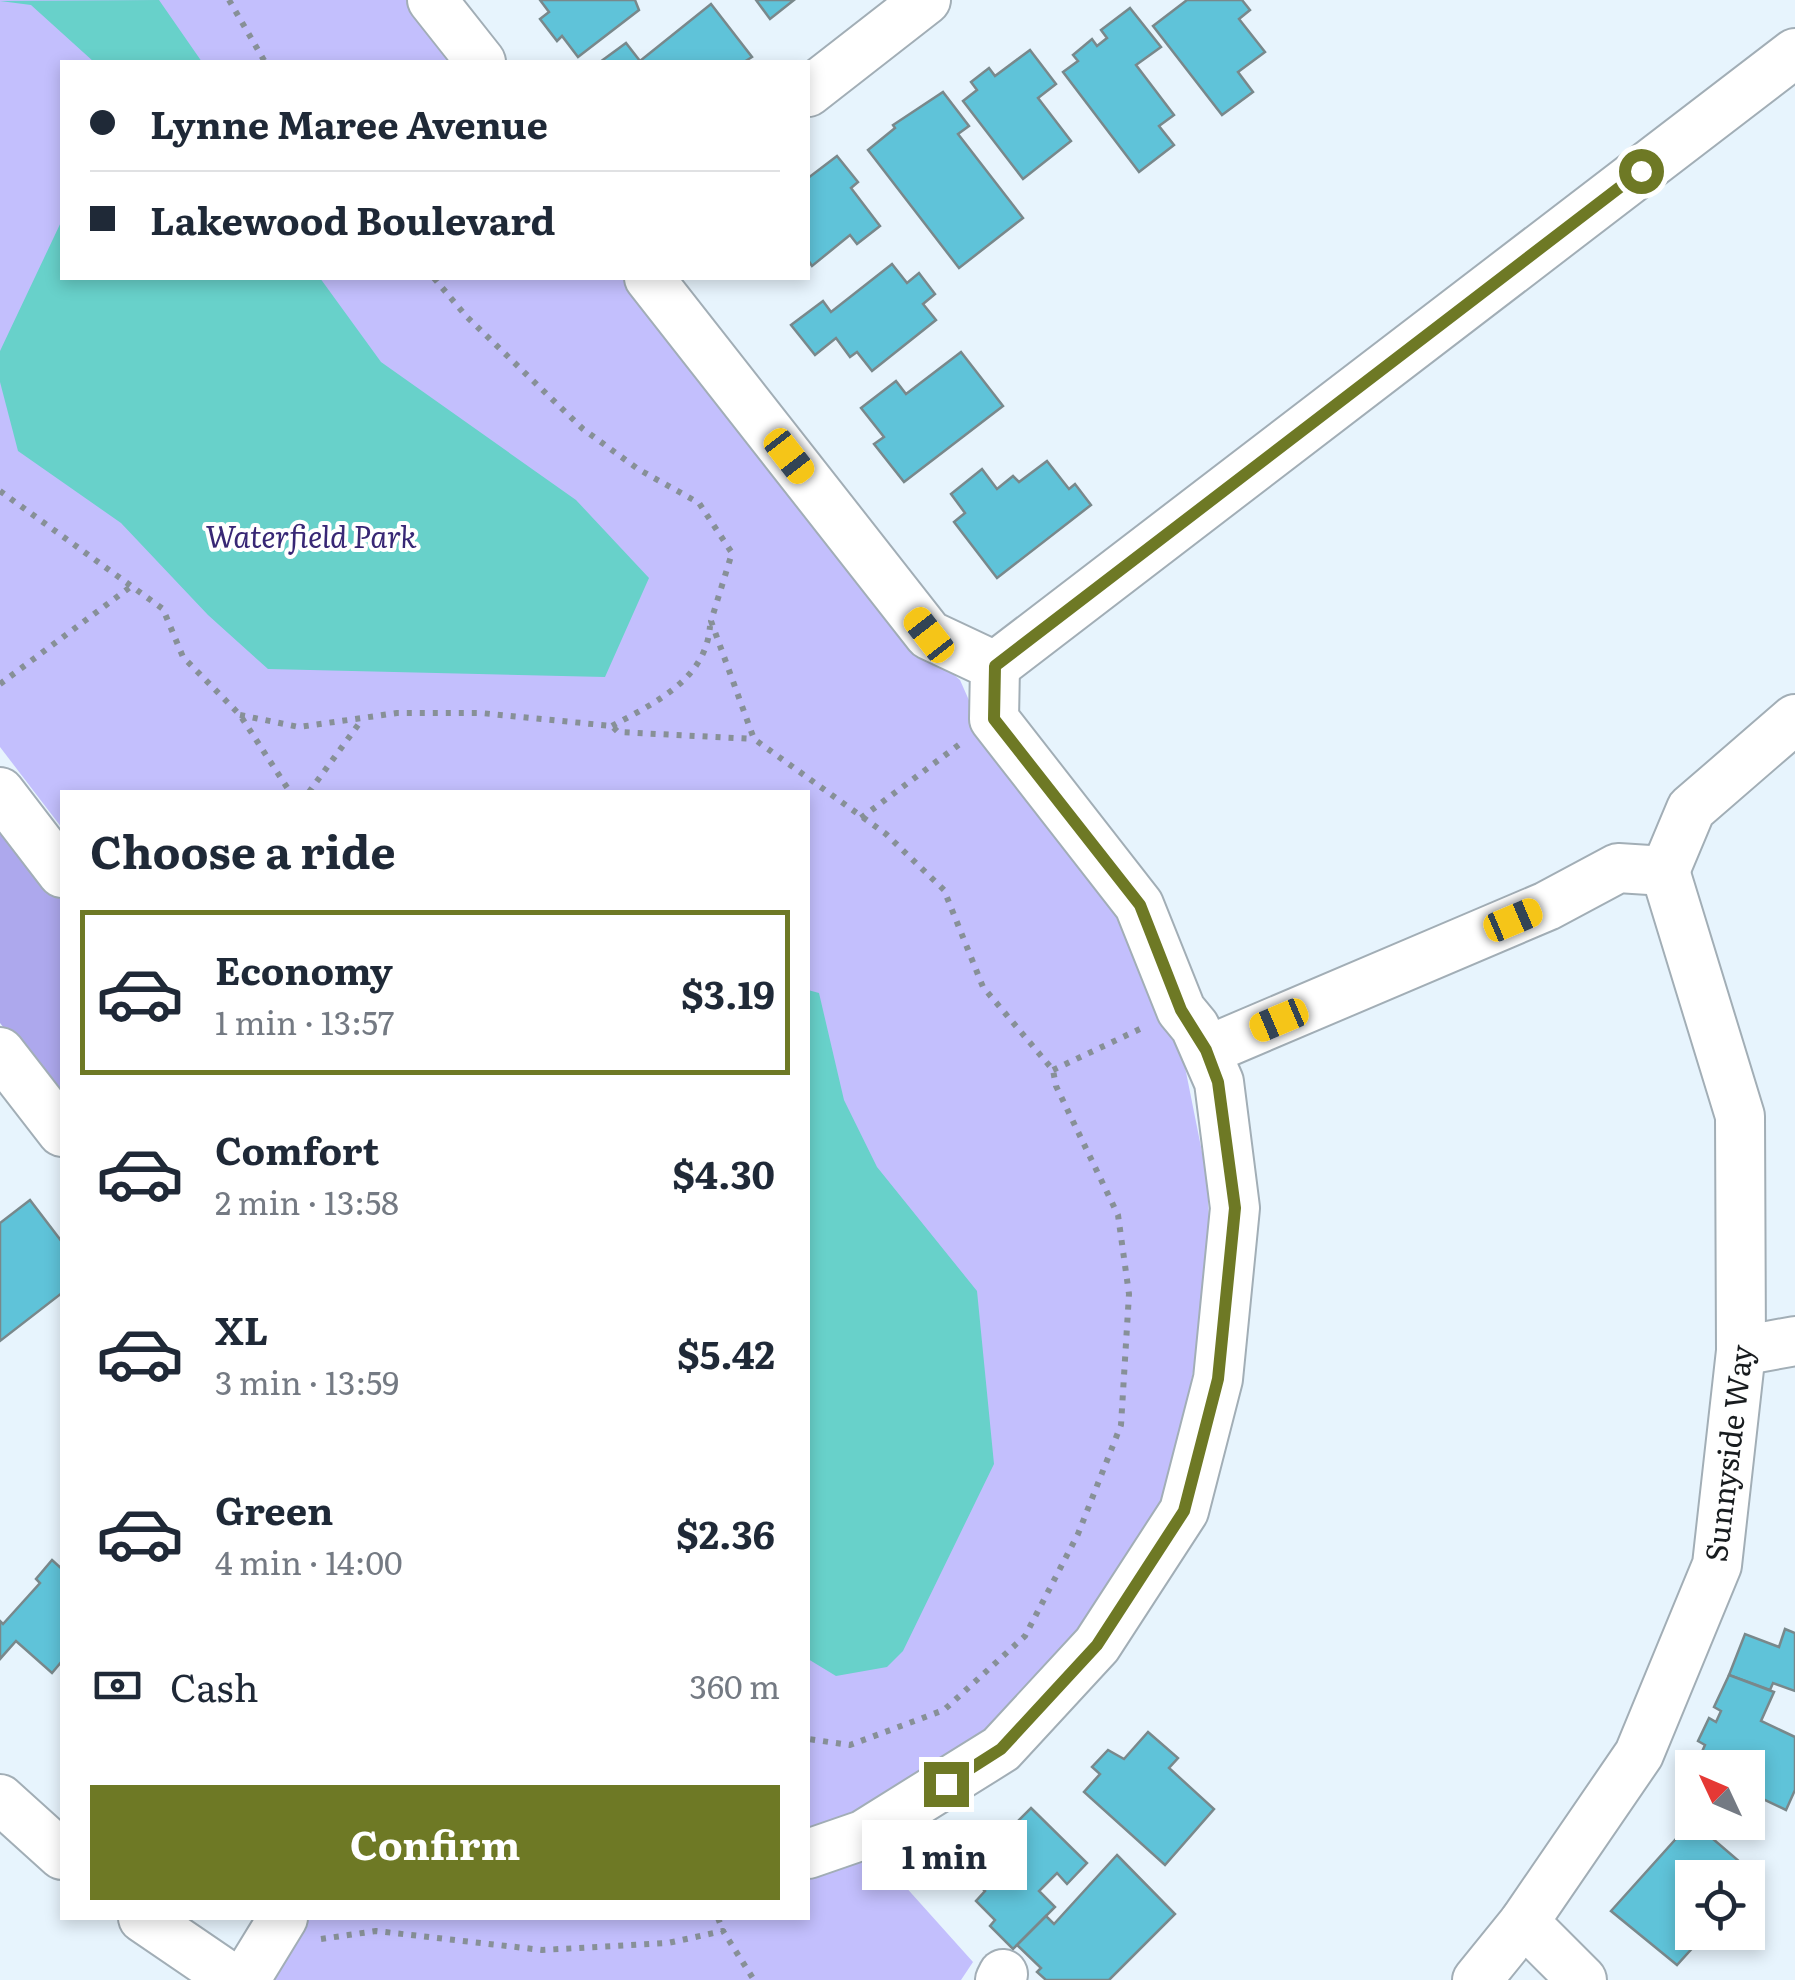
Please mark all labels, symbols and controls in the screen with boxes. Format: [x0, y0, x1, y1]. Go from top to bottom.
text: Lynne Maree Avenue [150, 94, 548, 151]
route start [1619, 149, 1664, 194]
text: Lakewood Boulevard [150, 190, 555, 247]
car [759, 423, 819, 489]
park label: Waterfield Park [205, 513, 417, 557]
car [899, 602, 959, 668]
text: Choose a ride [90, 816, 396, 883]
car [1480, 894, 1546, 946]
text: Economy [215, 940, 393, 997]
icon: car [95, 948, 185, 1038]
text: $3.19 [681, 964, 775, 1021]
car [1246, 994, 1312, 1046]
text: 1 min · 13:57 [215, 997, 394, 1045]
text: Comfort [215, 1120, 379, 1177]
icon: car [95, 1128, 185, 1218]
text: $4.30 [672, 1144, 775, 1201]
text: 2 min · 13:58 [215, 1177, 399, 1225]
text: XL [215, 1300, 268, 1357]
icon: car [95, 1308, 185, 1398]
text: $5.42 [677, 1324, 775, 1381]
street label: Sunnyside Way [1692, 1341, 1762, 1564]
text: 3 min · 13:59 [215, 1357, 399, 1405]
text: Green [215, 1480, 333, 1537]
icon: car [95, 1488, 185, 1578]
text: $2.36 [676, 1504, 775, 1561]
text: 4 min · 14:00 [215, 1537, 402, 1585]
text: Cash [170, 1657, 259, 1714]
icon: cash [90, 1658, 145, 1713]
text: 360 m [690, 1661, 780, 1709]
north arrow [1675, 1750, 1765, 1840]
map controls [1675, 1750, 1765, 1950]
route end [924, 1762, 969, 1807]
button: Confirm [90, 1785, 780, 1900]
callout: 1 min [864, 1819, 1028, 1889]
text: 1 min [902, 1831, 987, 1879]
button: locate [1675, 1860, 1765, 1950]

